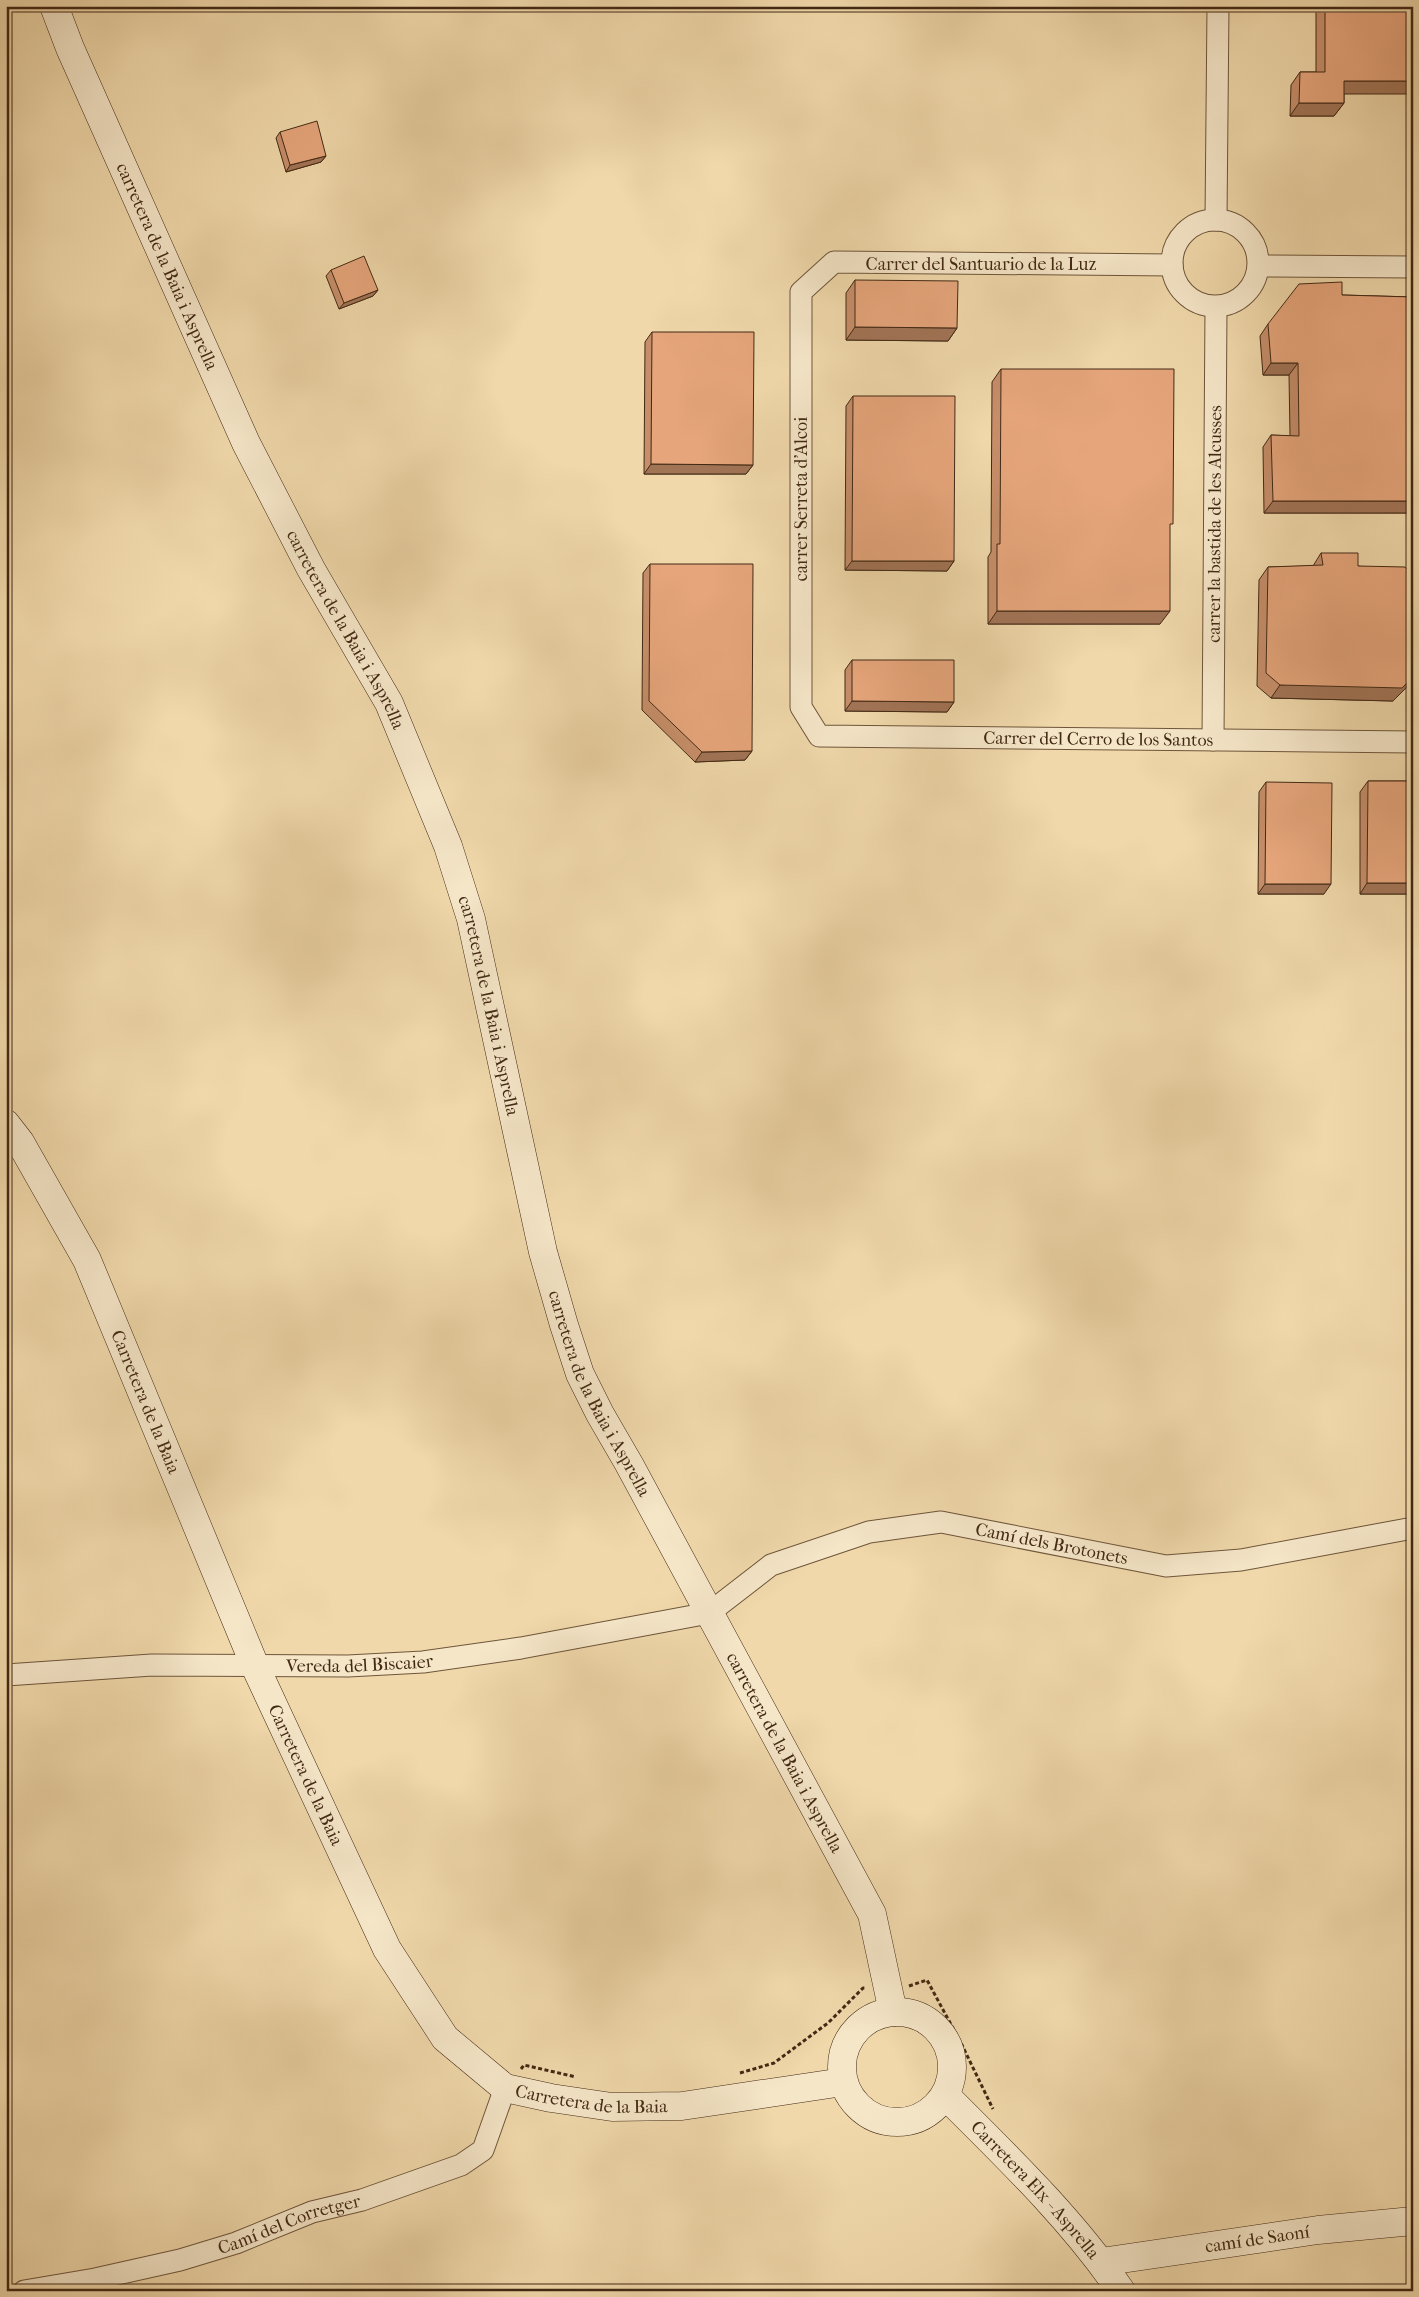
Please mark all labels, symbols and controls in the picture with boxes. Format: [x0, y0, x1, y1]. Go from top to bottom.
street label: carretera de la Baia i Asprella [112, 160, 222, 374]
street label: Carrer del Santuario de la Luz [866, 254, 1097, 275]
street label: carrer la bastida de les Alcusses [1204, 405, 1226, 643]
street label: carrer Serreta d'Alcoi [791, 416, 812, 581]
street label: carretera de la Baia i Asprella [282, 527, 409, 733]
street label: Carrer del Cerro de los Santos [983, 728, 1214, 751]
street label: carretera de la Baia i Asprella [453, 893, 523, 1118]
street label: carretera de la Baia i Asprella [544, 1288, 655, 1501]
street label: Carretera de la Baia [106, 1327, 184, 1477]
street label: Camí dels Brotonets [974, 1519, 1130, 1569]
street label: carretera de la Baia i Asprella [722, 1649, 847, 1857]
street label: Vereda del Biscaier [285, 1651, 435, 1677]
street label: Carretera de la Baia [263, 1701, 348, 1850]
street label: Carretera de la Baia [513, 2081, 668, 2118]
street label: Carretera Elx - Asprella [966, 2117, 1104, 2264]
street label: Camí del Corretger [215, 2191, 363, 2259]
street label: camí de Saoní [1204, 2221, 1312, 2258]

